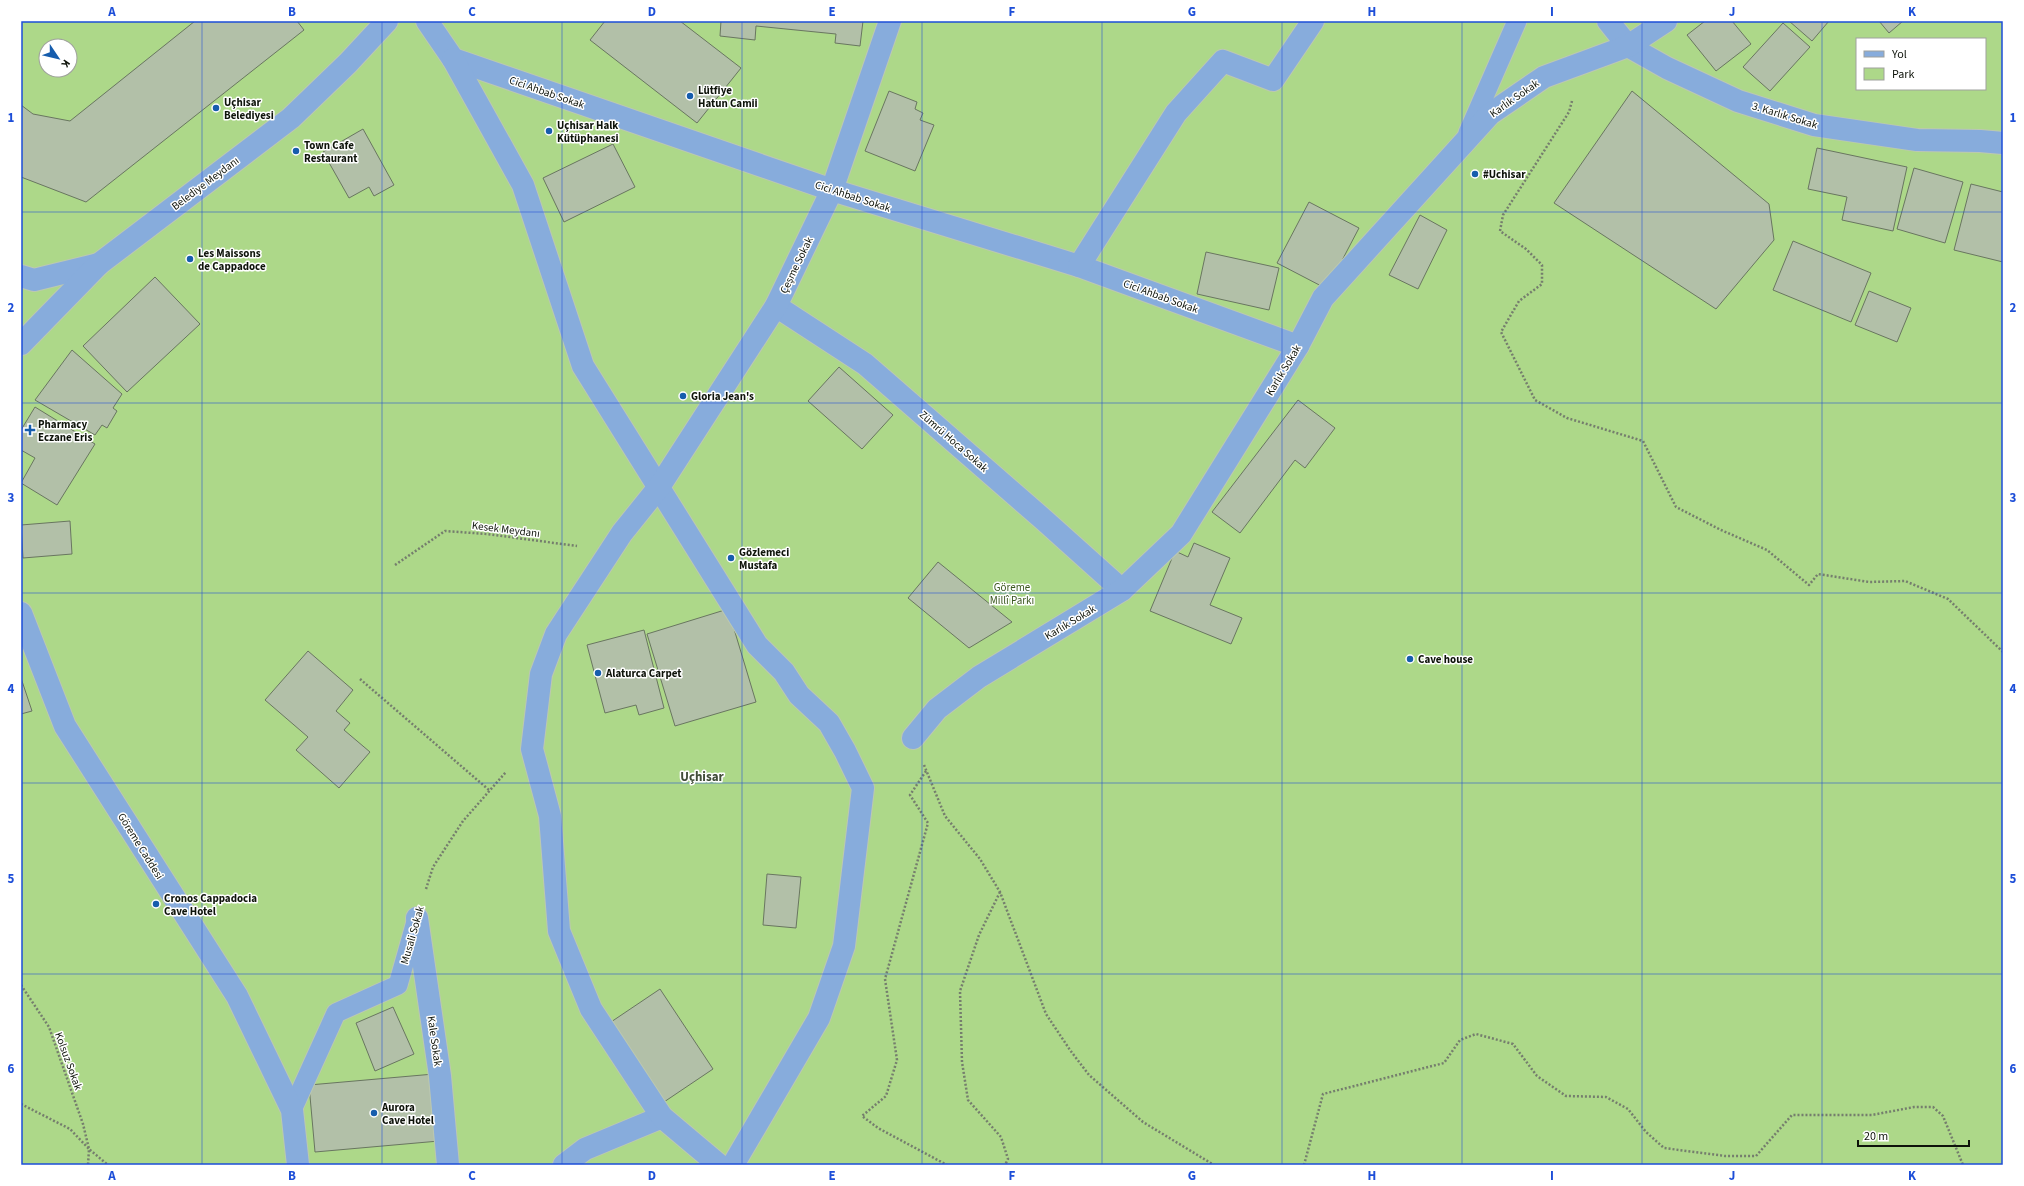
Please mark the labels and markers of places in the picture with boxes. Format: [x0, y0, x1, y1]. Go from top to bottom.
place label: Lütfiye Hatun Camii [698, 83, 758, 111]
marker: Lütfiye Hatun Camii [685, 91, 695, 101]
place label: Uçhisar Belediyesi [224, 95, 274, 123]
marker: Uçhisar Belediyesi [211, 103, 221, 113]
place label: Uçhisar Halk Kütüphanesi [557, 118, 619, 146]
marker: Uçhisar Halk Kütüphanesi [544, 126, 554, 136]
place label: Town Cafe Restaurant [304, 138, 358, 166]
marker: Town Cafe Restaurant [291, 146, 301, 156]
place label: #Uchisar [1483, 167, 1526, 182]
marker: #Uchisar [1470, 169, 1480, 179]
place label: Les Maissons de Cappadoce [198, 246, 266, 274]
marker: Les Maissons de Cappadoce [185, 254, 195, 264]
place label: Gloria Jean's [691, 389, 754, 404]
marker: Gloria Jean's [678, 391, 688, 401]
place label: Pharmacy Eczane Eris [38, 417, 92, 445]
marker: Pharmacy Eczane Eris [25, 425, 35, 435]
place label: Gözlemeci Mustafa [739, 545, 789, 573]
marker: Gözlemeci Mustafa [726, 553, 736, 563]
place label: Cave house [1418, 652, 1473, 667]
marker: Cave house [1405, 654, 1415, 664]
place label: Alaturca Carpet [605, 666, 682, 681]
marker: Alaturca Carpet [593, 668, 603, 678]
place label: Cronos Cappadocia Cave Hotel [164, 891, 257, 919]
marker: Cronos Cappadocia Cave Hotel [151, 899, 161, 909]
place label: Aurora Cave Hotel [381, 1100, 435, 1128]
marker: Aurora Cave Hotel [369, 1108, 379, 1118]

